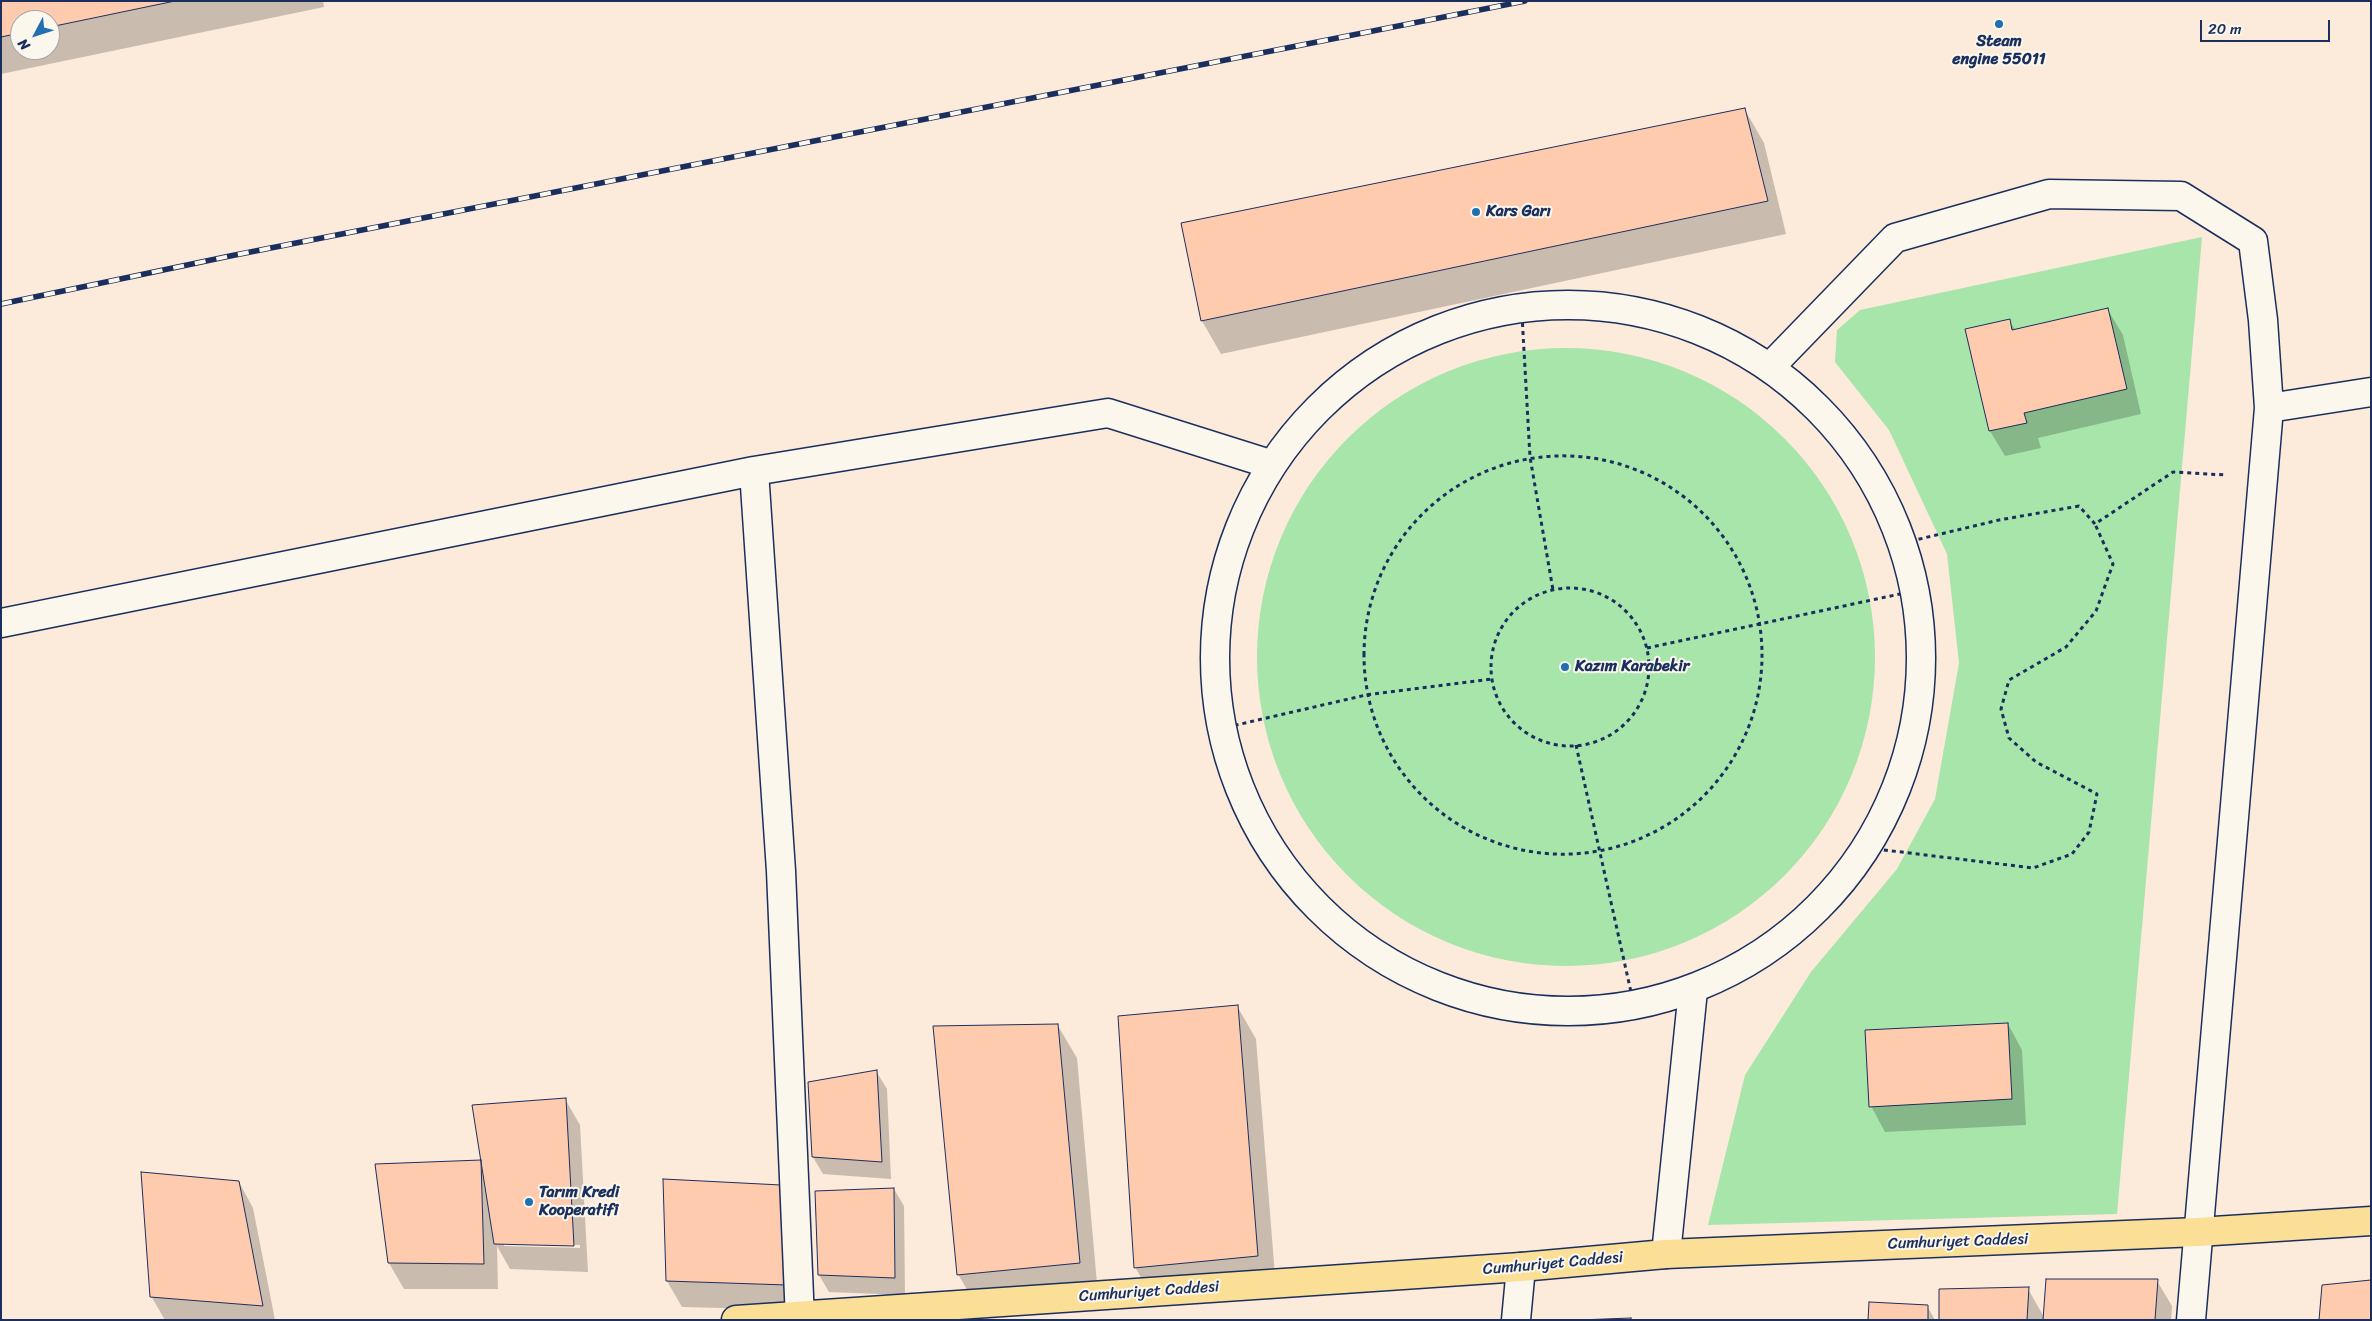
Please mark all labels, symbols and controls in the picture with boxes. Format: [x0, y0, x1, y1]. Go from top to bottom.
north arrow [10, 10, 60, 60]
scale bar [2202, 10, 2332, 42]
text: 20 m [2208, 16, 2242, 42]
marker: Steam engine 55011 [1993, 18, 2005, 30]
place label: Steam engine 55011 [1952, 32, 2046, 70]
text: N [11, 33, 37, 56]
place label: Kars Garı [1486, 202, 1551, 222]
marker: Kars Garı [1470, 206, 1482, 218]
place label: Kazım Karabekir [1575, 657, 1689, 677]
marker: Kazım Karabekir [1559, 661, 1571, 673]
place label: Tarım Kredi Kooperatifi [539, 1183, 619, 1221]
marker: Tarım Kredi Kooperatifi [523, 1196, 535, 1208]
street label: Cumhuriyet Caddesi [1887, 1230, 2029, 1254]
street label: Cumhuriyet Caddesi [1482, 1248, 1624, 1280]
street label: Cumhuriyet Caddesi [1078, 1278, 1220, 1306]

